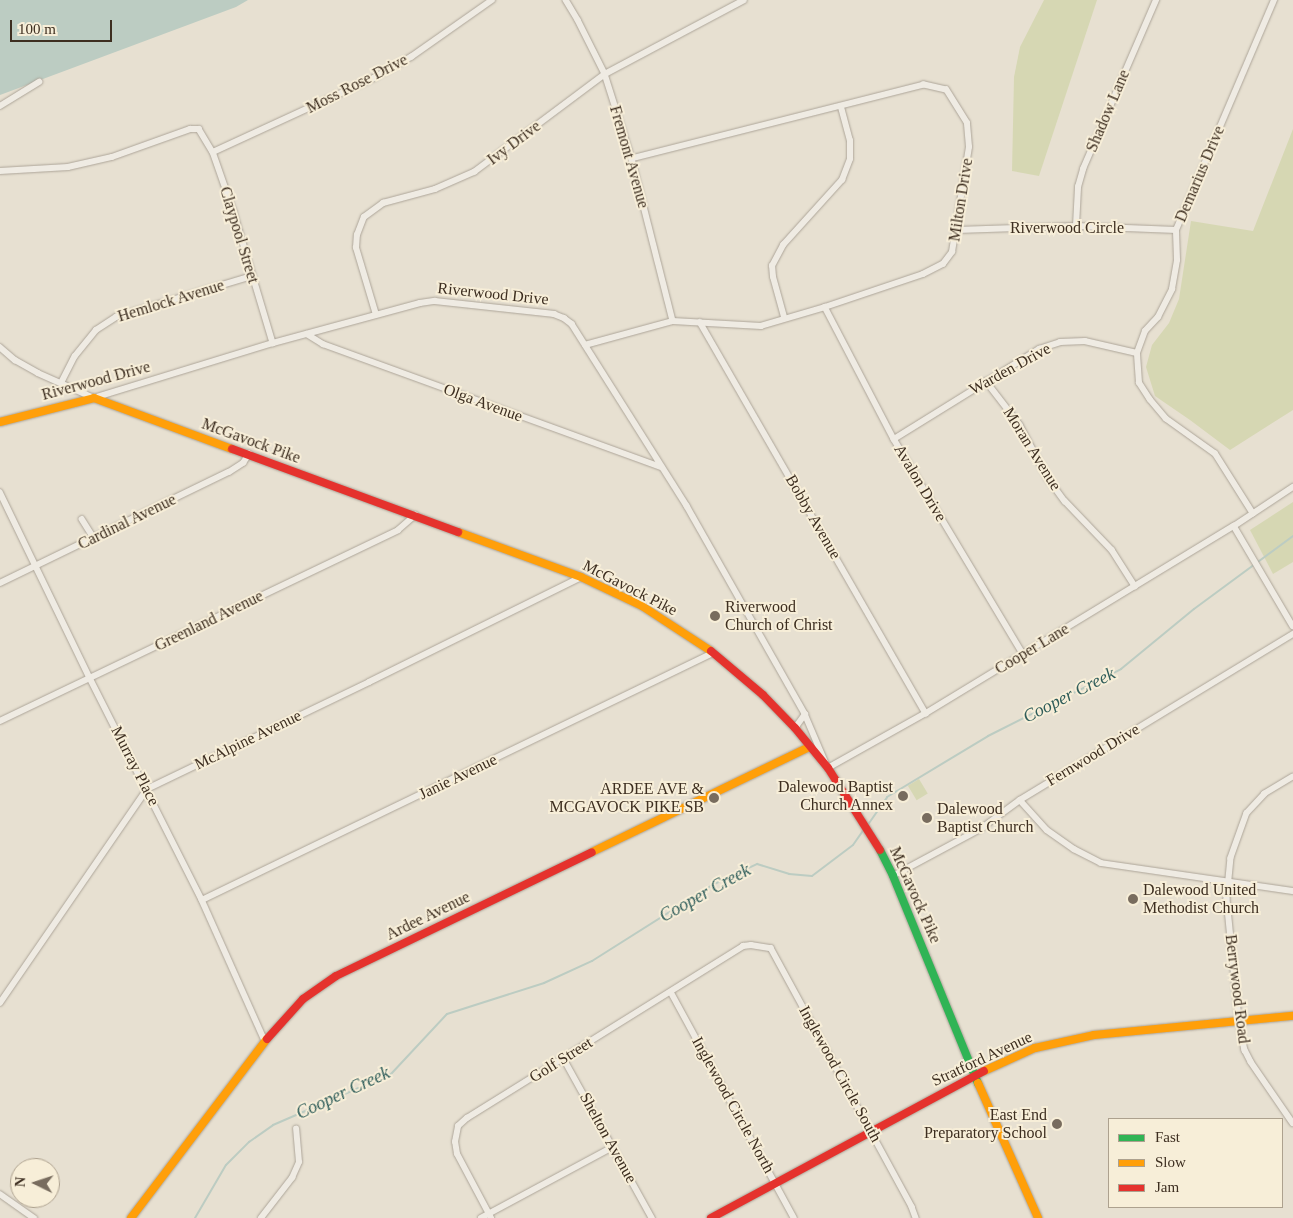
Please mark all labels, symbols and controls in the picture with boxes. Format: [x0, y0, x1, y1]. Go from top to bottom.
scale bar [12, 10, 115, 42]
text: 100 m [18, 21, 56, 37]
street label: Moss Rose Drive [303, 50, 411, 118]
street label: Shadow Lane [1082, 67, 1134, 155]
street label: Fremont Avenue [605, 103, 653, 211]
street label: Ivy Drive [484, 117, 544, 169]
street label: Demarius Drive [1171, 123, 1229, 225]
street label: Milton Drive [945, 157, 977, 243]
street label: Claypool Street [215, 184, 263, 286]
street label: Riverwood Circle [1010, 218, 1124, 238]
street label: Hemlock Avenue [115, 276, 227, 326]
street label: Riverwood Drive [437, 279, 549, 309]
street label: Warden Drive [966, 339, 1054, 399]
street label: Riverwood Drive [40, 357, 152, 405]
street label: Olga Avenue [440, 380, 526, 426]
street label: Moran Avenue [999, 404, 1065, 494]
street label: McGavock Pike [199, 414, 303, 468]
street label: Avalon Drive [890, 441, 950, 525]
street label: Bobby Avenue [781, 471, 845, 563]
street label: Cardinal Avenue [74, 490, 180, 554]
street label: McGavock Pike [580, 556, 680, 620]
street label: Greenland Avenue [151, 586, 267, 656]
place label: Riverwood Church of Christ [725, 597, 833, 635]
marker: Riverwood Church of Christ [709, 610, 721, 622]
street label: Cooper Lane [991, 619, 1073, 679]
water label: Cooper Creek [1019, 662, 1119, 728]
street label: McAlpine Avenue [191, 706, 305, 774]
street label: Fernwood Drive [1043, 720, 1143, 790]
street label: Murray Place [107, 723, 163, 809]
street label: Janie Avenue [415, 750, 501, 804]
place label: Dalewood Baptist Church Annex [778, 777, 893, 815]
place label: ARDEE AVE & MCGAVOCK PIKE SB [550, 779, 704, 817]
marker: Dalewood Baptist Church Annex [897, 790, 909, 802]
marker: ARDEE AVE & MCGAVOCK PIKE SB [708, 792, 720, 804]
place label: Dalewood Baptist Church [937, 799, 1033, 837]
marker: Dalewood Baptist Church [921, 812, 933, 824]
street label: McGavock Pike [885, 844, 945, 946]
water label: Cooper Creek [656, 859, 754, 927]
place label: Dalewood United Methodist Church [1143, 880, 1259, 918]
street label: Ardee Avenue [383, 887, 473, 945]
marker: Dalewood United Methodist Church [1127, 893, 1139, 905]
street label: Berrywood Road [1221, 933, 1253, 1045]
street label: Inglewood Circle South [795, 1002, 885, 1146]
street label: Stratford Avenue [928, 1027, 1036, 1091]
street label: Golf Street [526, 1033, 596, 1087]
street label: Inglewood Circle North [688, 1034, 778, 1176]
water label: Cooper Creek [293, 1062, 393, 1124]
street label: Shelton Avenue [575, 1089, 641, 1187]
place label: East End Preparatory School [924, 1105, 1047, 1143]
marker: East End Preparatory School [1051, 1118, 1063, 1130]
legend [1108, 1118, 1283, 1208]
text: Fast [1155, 1129, 1180, 1145]
text: Slow [1155, 1154, 1186, 1170]
north arrow [10, 1158, 60, 1208]
text: N [13, 1176, 28, 1188]
text: Jam [1155, 1179, 1179, 1195]

